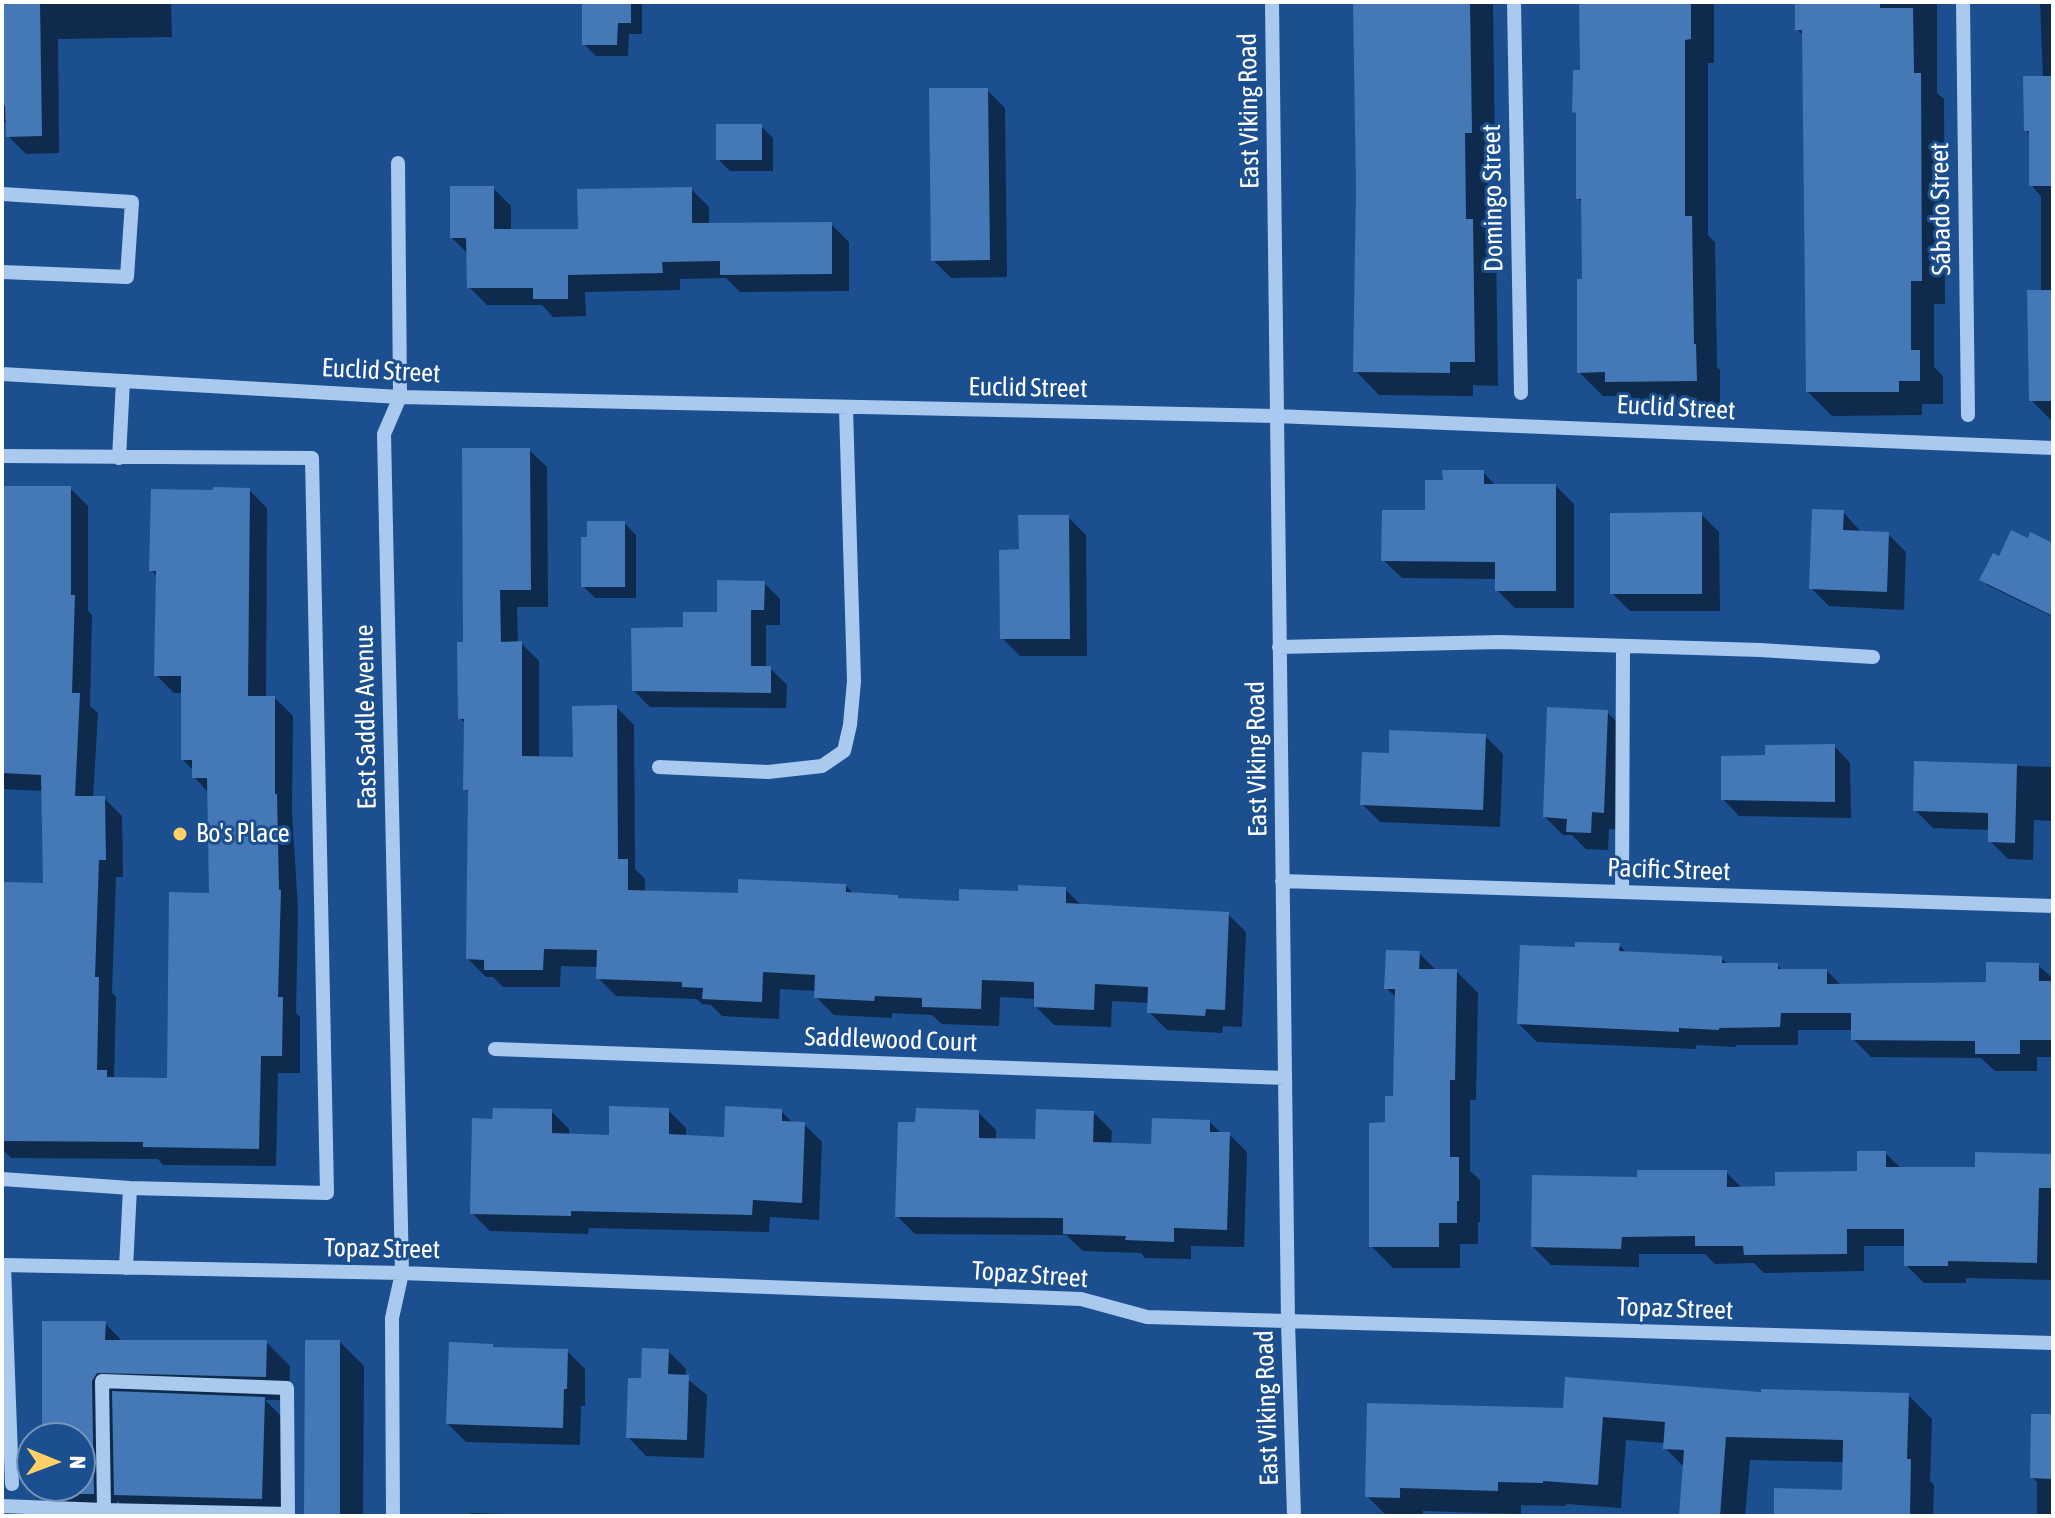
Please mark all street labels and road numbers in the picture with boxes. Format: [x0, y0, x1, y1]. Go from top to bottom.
street label: East Viking Road [1232, 33, 1266, 189]
street label: Domingo Street [1476, 124, 1510, 272]
street label: Sábado Street [1924, 142, 1958, 276]
street label: Euclid Street [321, 352, 441, 390]
street label: Euclid Street [968, 371, 1088, 405]
street label: Euclid Street [1616, 389, 1736, 427]
street label: East Saddle Avenue [349, 624, 383, 810]
street label: East Viking Road [1240, 681, 1274, 837]
street label: Pacific Street [1607, 852, 1731, 888]
street label: Saddlewood Court [804, 1021, 978, 1059]
street label: Topaz Street [324, 1232, 440, 1266]
street label: Topaz Street [971, 1255, 1089, 1295]
street label: Topaz Street [1616, 1291, 1734, 1327]
street label: East Viking Road [1249, 1330, 1285, 1486]

